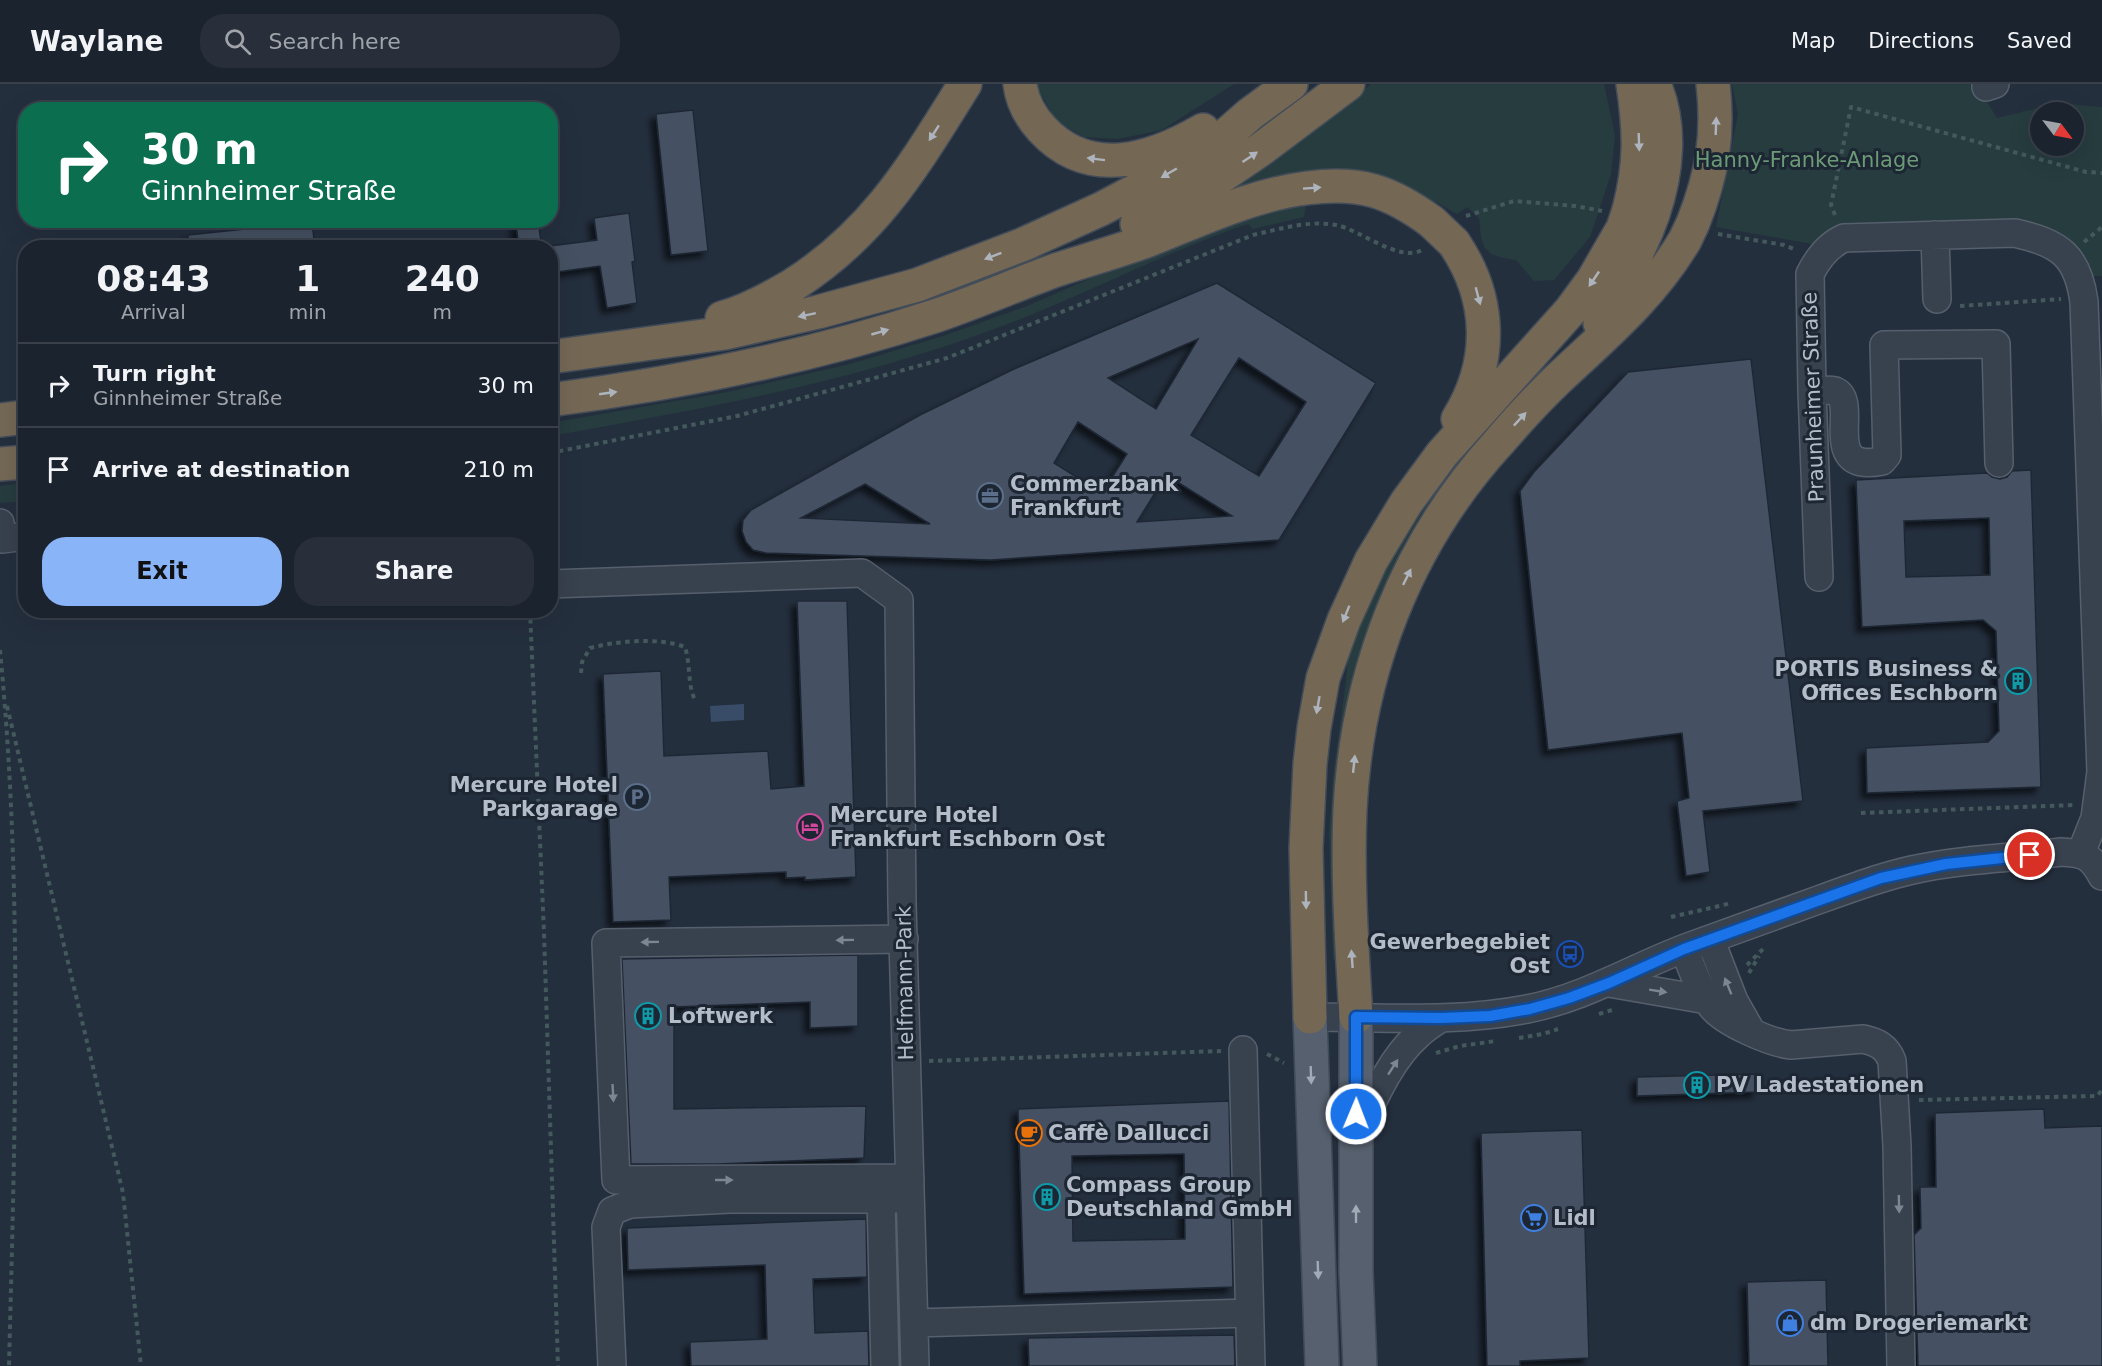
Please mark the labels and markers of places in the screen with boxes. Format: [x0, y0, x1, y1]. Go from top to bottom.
place label: Commerzbank Frankfurt [1010, 472, 1180, 520]
office icon: Commerzbank Frankfurt [975, 481, 1005, 511]
place label: PORTIS Business & Offices Eschborn [1774, 657, 1998, 705]
building icon: PORTIS Business & Offices Eschborn [2003, 666, 2033, 696]
place label: Mercure Hotel Parkgarage [450, 773, 618, 821]
parking icon: Mercure Hotel Parkgarage [622, 782, 652, 812]
place label: Mercure Hotel Frankfurt Eschborn Ost [830, 803, 1105, 851]
hotel icon: Mercure Hotel Frankfurt Eschborn Ost [795, 812, 825, 842]
pin [2004, 829, 2055, 880]
place label: Gewerbegebiet Ost [1369, 930, 1550, 978]
bus stop icon: Gewerbegebiet Ost [1555, 939, 1585, 969]
building icon: Loftwerk [633, 1001, 663, 1031]
place label: Loftwerk [668, 1004, 774, 1028]
building icon: PV Ladestationen [1682, 1070, 1712, 1100]
place label: PV Ladestationen [1716, 1073, 1924, 1097]
cafe icon: Caffè Dallucci [1014, 1118, 1044, 1148]
place label: Caffè Dallucci [1048, 1121, 1209, 1145]
place label: Compass Group Deutschland GmbH [1066, 1173, 1293, 1221]
building icon: Compass Group Deutschland GmbH [1032, 1182, 1062, 1212]
supermarket icon: Lidl [1519, 1203, 1549, 1233]
place label: Lidl [1553, 1206, 1596, 1230]
shop icon: dm Drogeriemarkt [1775, 1308, 1805, 1338]
place label: dm Drogeriemarkt [1810, 1311, 2028, 1335]

